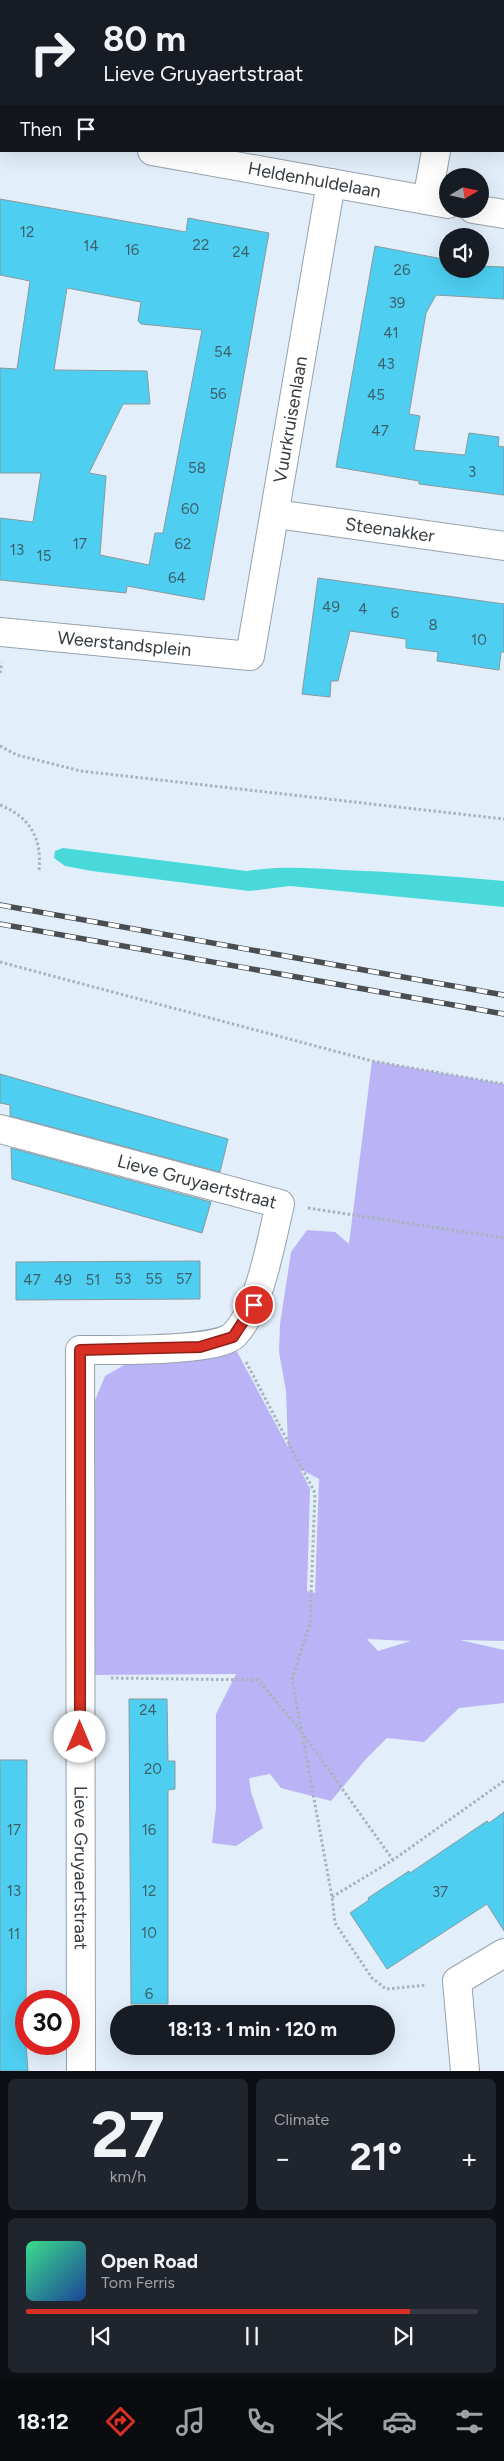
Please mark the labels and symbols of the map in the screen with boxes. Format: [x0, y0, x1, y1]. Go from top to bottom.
street label: Heldenhuldelaan [246, 157, 383, 203]
north arrow [439, 168, 489, 218]
house number: 12 [20, 223, 34, 241]
house number: 22 [193, 236, 209, 254]
house number: 14 [83, 237, 99, 255]
house number: 16 [125, 241, 140, 259]
house number: 24 [232, 243, 250, 261]
house number: 26 [394, 261, 411, 279]
house number: 39 [389, 294, 405, 312]
house number: 41 [383, 324, 399, 342]
house number: 54 [214, 343, 232, 361]
street label: Vuurkruisenlaan [269, 355, 312, 485]
house number: 43 [377, 355, 395, 373]
house number: 56 [209, 385, 227, 403]
house number: 45 [367, 386, 385, 404]
house number: 47 [371, 422, 389, 440]
house number: 58 [188, 459, 206, 477]
house number: 3 [468, 463, 476, 481]
house number: 60 [181, 500, 199, 518]
street label: Steenakker [344, 513, 436, 547]
house number: 17 [73, 535, 87, 553]
house number: 62 [175, 535, 191, 553]
house number: 13 [10, 541, 24, 559]
house number: 15 [37, 547, 51, 565]
house number: 64 [168, 569, 186, 587]
house number: 49 [322, 598, 340, 616]
house number: 4 [358, 600, 368, 618]
house number: 6 [391, 604, 400, 622]
house number: 8 [428, 616, 438, 634]
street label: Weerstandsplein [57, 627, 192, 661]
house number: 10 [471, 631, 487, 649]
street label: Lieve Gruyaertstraat [115, 1150, 279, 1214]
house number: 53 [115, 1270, 131, 1288]
house number: 55 [145, 1270, 163, 1288]
house number: 57 [176, 1270, 192, 1288]
house number: 47 [23, 1271, 41, 1289]
house number: 49 [54, 1271, 72, 1289]
house number: 51 [86, 1271, 100, 1289]
pin [233, 1284, 275, 1326]
house number: 24 [139, 1701, 157, 1719]
position arrow [53, 1710, 105, 1762]
house number: 20 [144, 1760, 162, 1778]
street label: Lieve Gruyaertstraat [70, 1786, 92, 1950]
house number: 17 [7, 1821, 21, 1839]
house number: 16 [142, 1821, 157, 1839]
house number: 13 [7, 1882, 21, 1900]
house number: 12 [142, 1882, 156, 1900]
house number: 37 [432, 1883, 448, 1901]
house number: 10 [141, 1924, 157, 1942]
house number: 11 [8, 1925, 20, 1943]
house number: 6 [145, 1985, 154, 2003]
speed limit sign: 30 [15, 1990, 80, 2055]

